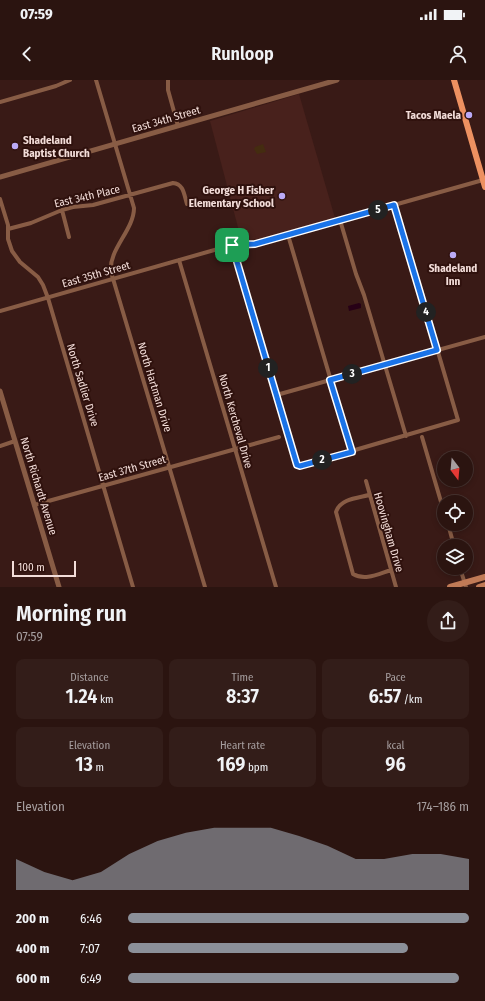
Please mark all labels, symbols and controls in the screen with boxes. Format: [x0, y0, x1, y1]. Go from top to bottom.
text: 07:59 [20, 5, 53, 23]
icon: back [16, 43, 38, 65]
text: Runloop [211, 43, 274, 65]
icon: person [447, 43, 469, 65]
street label: East 34th Street [130, 103, 202, 135]
place label: Tacos Maela [406, 109, 462, 122]
marker: Tacos Maela [464, 110, 474, 120]
place label: Shadeland Baptist Church [23, 134, 90, 160]
marker: Shadeland Baptist Church [10, 141, 20, 151]
street label: East 34th Place [53, 183, 121, 210]
place label: George H Fisher Elementary School [189, 184, 275, 210]
marker: George H Fisher Elementary School [277, 191, 287, 201]
pin: 5 [368, 200, 388, 220]
text: 5 [375, 203, 381, 216]
pin [215, 228, 249, 262]
icon: arrive [221, 234, 243, 256]
marker: Shadeland Inn [448, 250, 458, 260]
street label: East 35th Street [61, 258, 132, 290]
place label: Shadeland Inn [429, 262, 477, 288]
pin: 4 [416, 302, 436, 322]
text: 4 [423, 305, 429, 318]
street label: North Hartman Drive [135, 341, 174, 434]
street label: North Sadlier Drive [64, 342, 101, 428]
pin: 1 [258, 358, 278, 378]
text: 1 [266, 361, 270, 374]
pin: 3 [342, 364, 362, 384]
text: 3 [349, 367, 355, 380]
street label: North Kercheval Drive [216, 372, 255, 470]
street label: North Richardt Avenue [17, 436, 60, 537]
pin: 2 [312, 450, 332, 470]
north arrow [437, 451, 473, 487]
map controls [437, 451, 473, 575]
street label: East 37th Street [97, 453, 168, 484]
text: 2 [319, 453, 325, 466]
street label: Hoovingham Drive [371, 491, 406, 574]
button: locate [437, 495, 473, 531]
button: layers [437, 539, 473, 575]
scale bar [12, 559, 76, 578]
text: 100 m [18, 561, 45, 574]
text: Morning run [16, 600, 127, 627]
button: share [427, 600, 469, 642]
text: 07:59 [16, 629, 43, 644]
text: Distance [70, 671, 109, 684]
text: Time [232, 671, 253, 684]
text: Pace [385, 671, 406, 684]
text: 1.24 [66, 684, 97, 708]
text: 8:37 [226, 684, 259, 708]
text: 6:57 [369, 684, 401, 708]
text: km [97, 693, 113, 706]
text: /km [401, 693, 422, 706]
text: Elevation [69, 739, 110, 752]
text: Heart rate [220, 739, 265, 752]
text: kcal [387, 739, 404, 752]
text: 13 [75, 752, 93, 776]
text: 169 [217, 752, 245, 776]
text: 96 [385, 752, 406, 776]
text: m [93, 761, 104, 774]
text: bpm [245, 761, 268, 774]
text: Elevation [16, 799, 65, 814]
text: 174–186 m [416, 799, 469, 814]
text: 200 m [16, 911, 49, 926]
text: 6:46 [80, 911, 102, 926]
text: 400 m [16, 941, 50, 956]
text: 7:07 [80, 941, 100, 956]
text: 600 m [16, 971, 50, 986]
text: 6:49 [80, 971, 102, 986]

